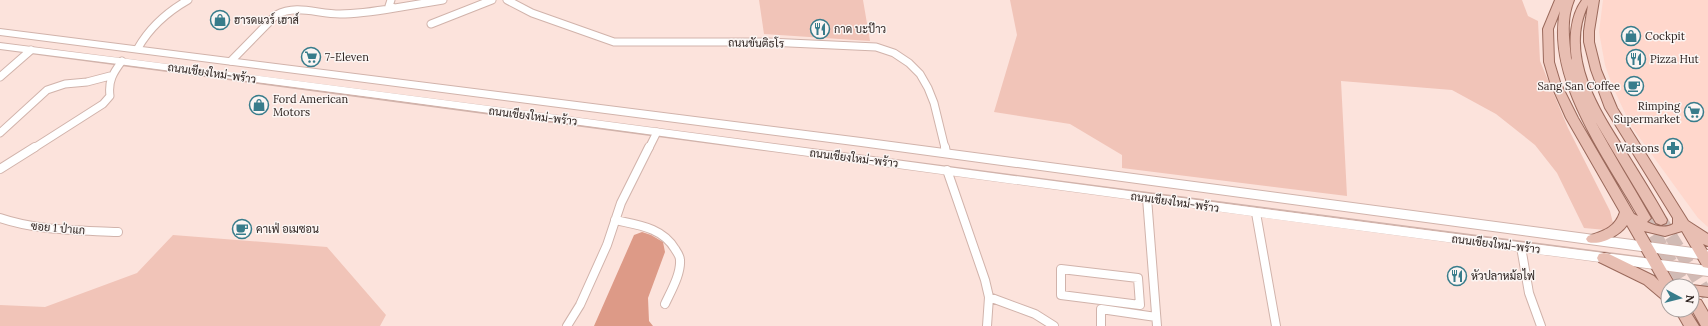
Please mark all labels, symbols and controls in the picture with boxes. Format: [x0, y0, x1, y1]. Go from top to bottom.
shop icon: ฮารดแวร์ เฮาส์ [209, 9, 231, 31]
place label: ฮารดแวร์ เฮาส์ [234, 12, 299, 27]
restaurant icon: กาด บะป๊าว [809, 18, 831, 40]
place label: กาด บะป๊าว [834, 22, 886, 36]
shop icon: Cockpit [1620, 25, 1642, 47]
place label: Cockpit [1645, 29, 1686, 43]
street label: ถนนขันติธโร [728, 35, 784, 50]
supermarket icon: 7-Eleven [300, 46, 322, 68]
restaurant icon: Pizza Hut [1625, 48, 1647, 70]
place label: 7-Eleven [325, 50, 369, 64]
place label: Pizza Hut [1650, 52, 1699, 66]
street label: ถนนเชียงใหม่-พร้าว [167, 59, 257, 86]
cafe icon: Sang San Coffee [1623, 75, 1645, 97]
place label: Sang San Coffee [1538, 79, 1620, 93]
place label: Ford American Motors [273, 92, 348, 119]
shop icon: Ford American Motors [248, 94, 270, 116]
place label: Rimping Supermarket [1614, 99, 1681, 126]
supermarket icon: Rimping Supermarket [1683, 101, 1705, 123]
street label: ถนนเชียงใหม่-พร้าว [488, 103, 578, 128]
pharmacy icon: Watsons [1662, 137, 1684, 159]
place label: Watsons [1615, 141, 1659, 155]
street label: ถนนเชียงใหม่-พร้าว [809, 145, 899, 170]
street label: ถนนเชียงใหม่-พร้าว [1130, 188, 1220, 215]
cafe icon: คาเฟ่ อเมซอน [231, 218, 253, 240]
street label: ซอย 1 ป่าแก [30, 219, 86, 237]
place label: คาเฟ่ อเมซอน [256, 222, 319, 236]
street label: ถนนเชียงใหม่-พร้าว [1451, 231, 1541, 256]
restaurant icon: หัวปลาหม้อไฟ [1446, 265, 1468, 287]
place label: หัวปลาหม้อไฟ [1471, 268, 1535, 283]
north arrow [1660, 278, 1700, 318]
text: N [1682, 294, 1697, 305]

